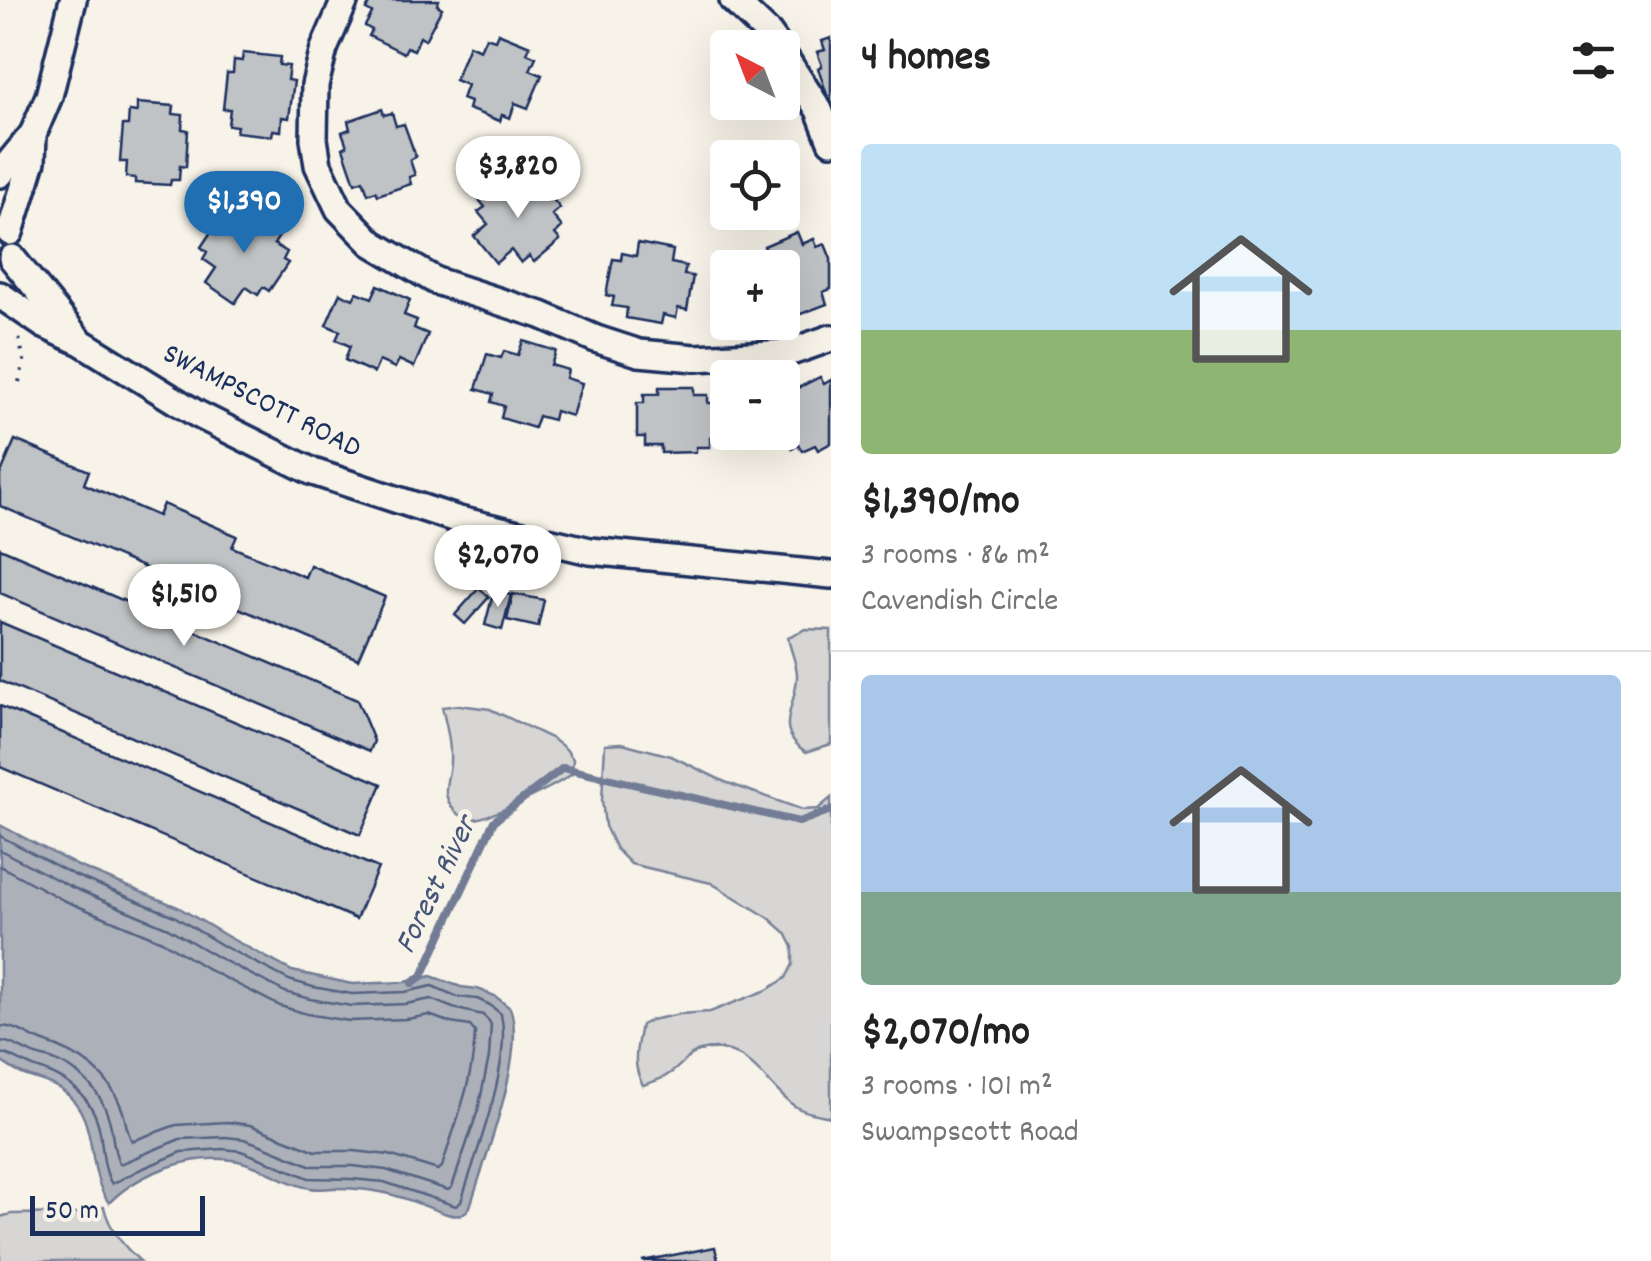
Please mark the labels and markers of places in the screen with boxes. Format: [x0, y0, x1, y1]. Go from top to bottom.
pin: $3,820 [437, 136, 599, 221]
pin: $1,390 [163, 171, 325, 256]
pin: $2,070 [417, 525, 579, 610]
pin: $1,510 [103, 564, 265, 649]

